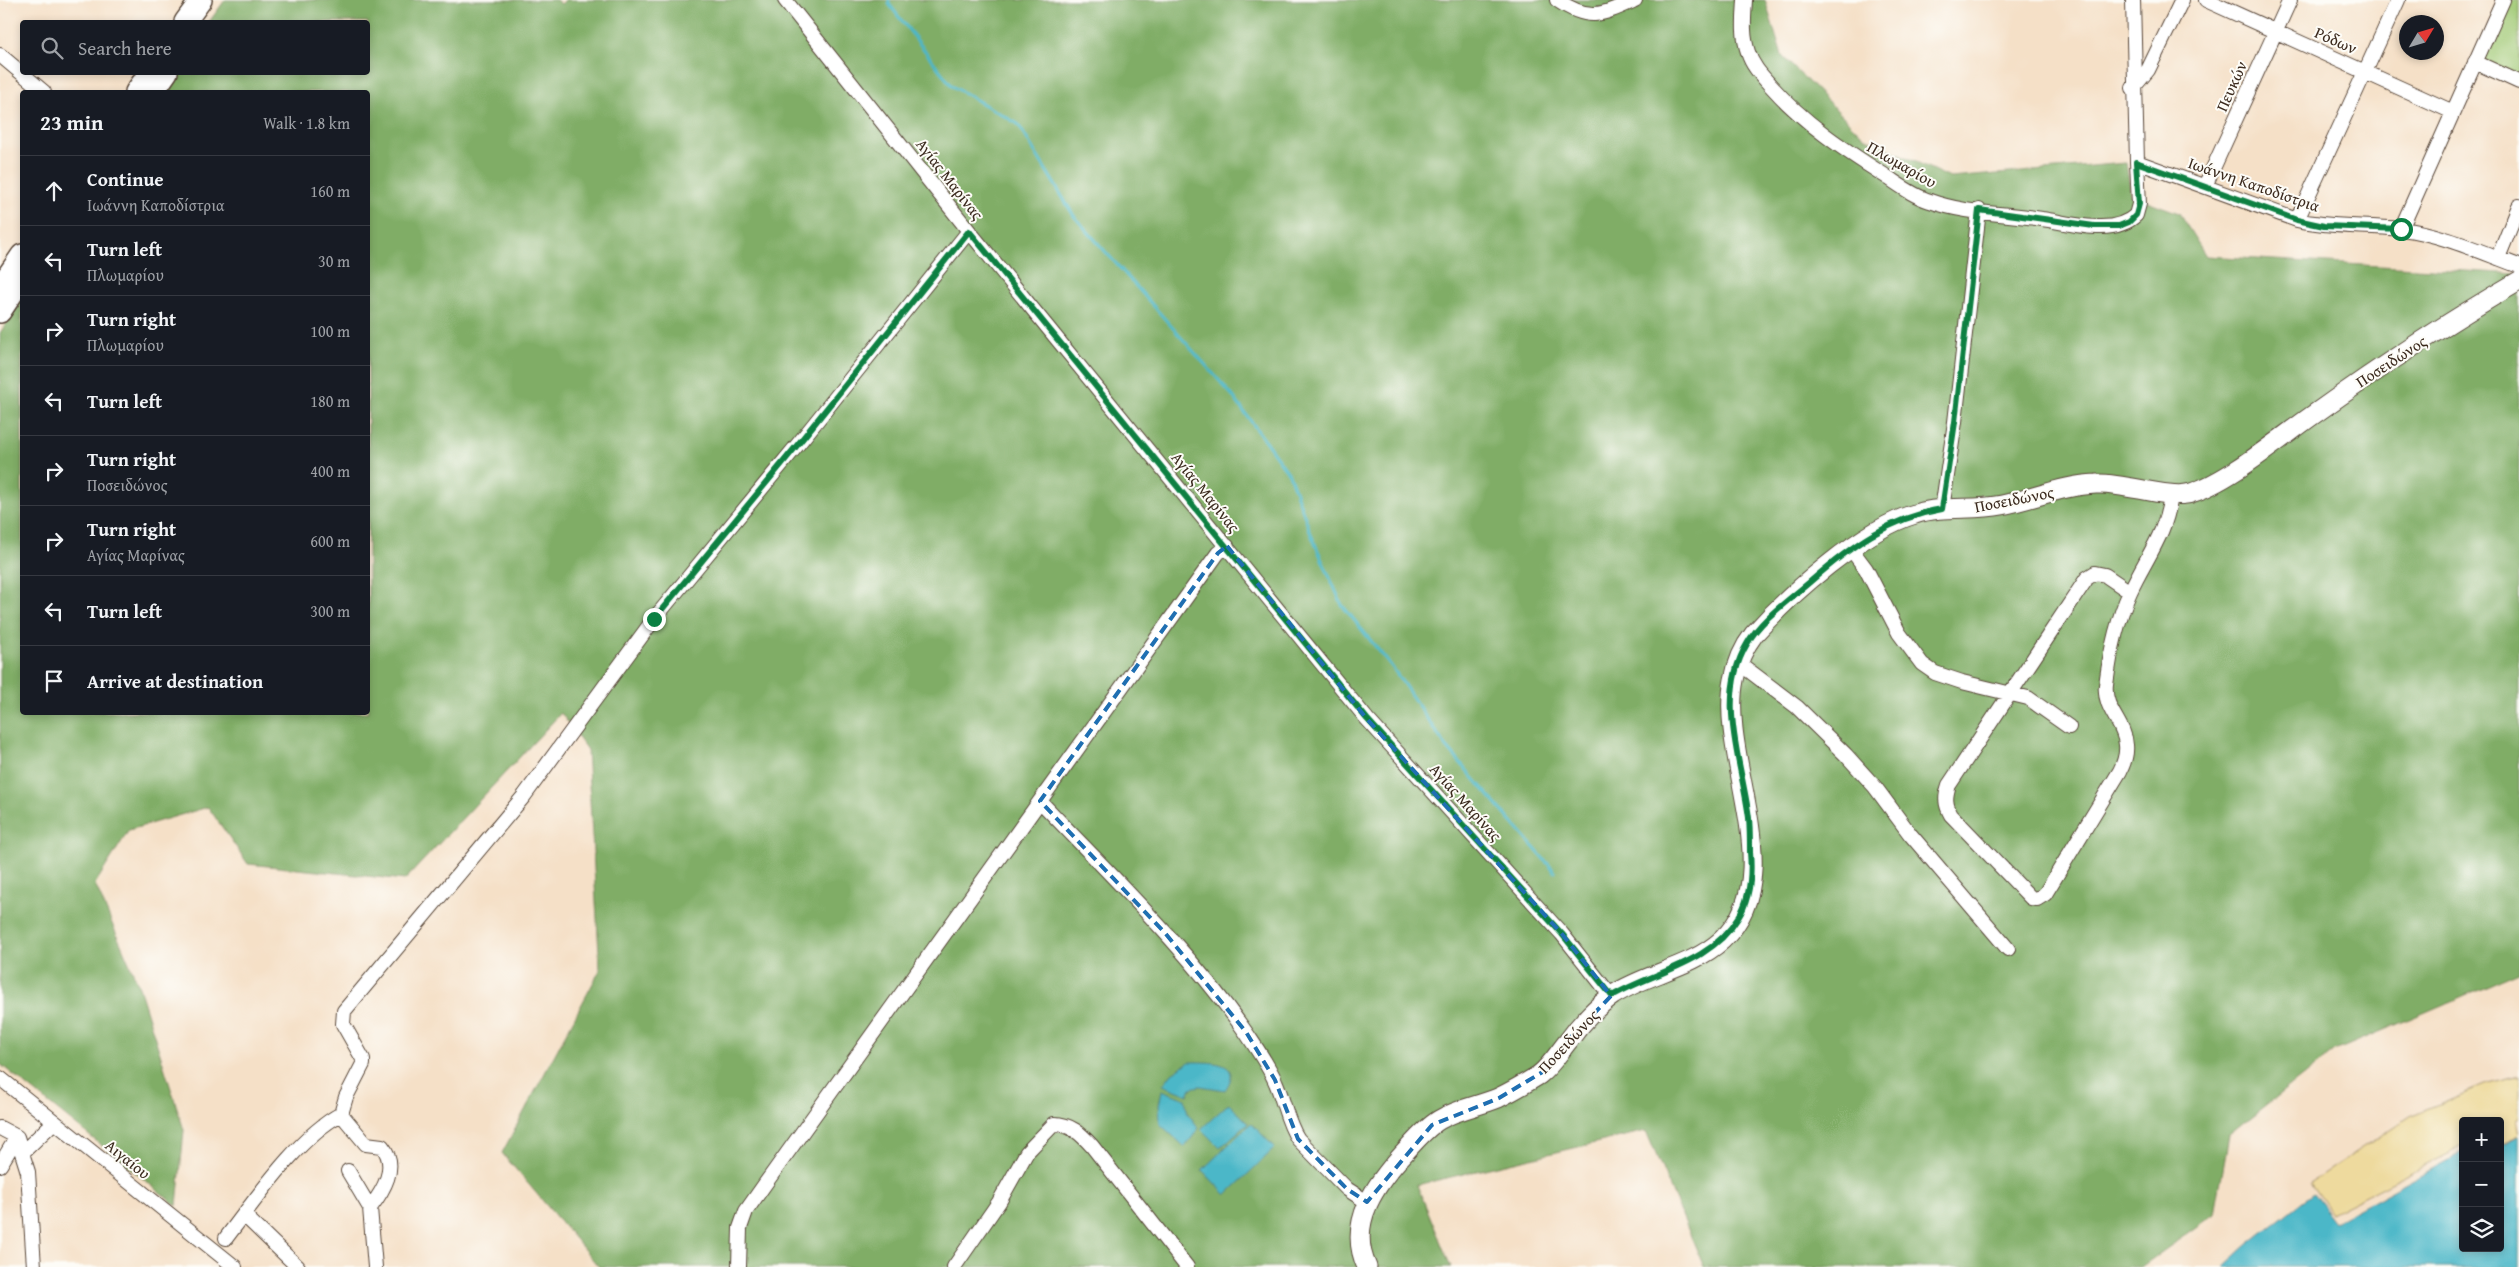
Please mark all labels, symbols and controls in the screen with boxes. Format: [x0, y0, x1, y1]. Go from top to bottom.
north arrow [2399, 15, 2444, 60]
search box [20, 20, 370, 75]
street label: Ρόδων [2311, 20, 2361, 60]
icon: search [38, 34, 66, 62]
text: Search here [78, 34, 172, 62]
street label: Πευκών [2209, 57, 2253, 115]
text: 23 min [40, 107, 103, 138]
text: Walk · 1.8 km [263, 111, 350, 135]
street label: Αγίας Μαρίνας [910, 133, 990, 225]
street label: Πλωμαρίου [1863, 134, 1941, 194]
street label: Ιωάννη Καποδίστρια [2185, 150, 2323, 218]
text: Continue [87, 165, 164, 193]
icon: ahead [40, 177, 68, 205]
text: 160 m [310, 179, 350, 203]
text: Ιωάννη Καποδίστρια [87, 193, 225, 217]
route start [2390, 218, 2413, 241]
text: Turn left [87, 235, 162, 263]
icon: left [40, 247, 68, 275]
text: 30 m [318, 249, 350, 273]
text: Πλωμαρίου [87, 263, 164, 287]
text: Turn right [87, 305, 176, 333]
icon: right [40, 317, 68, 345]
text: 100 m [310, 319, 350, 343]
street label: Ποσειδώνος [2351, 329, 2431, 393]
text: Πλωμαρίου [87, 333, 164, 357]
icon: left [40, 387, 68, 415]
text: Turn left [87, 387, 162, 415]
text: 180 m [310, 389, 350, 413]
text: Turn right [87, 445, 176, 473]
street label: Αγίας Μαρίνας [1166, 446, 1246, 538]
icon: right [40, 457, 68, 485]
text: 400 m [310, 459, 350, 483]
text: Ποσειδώνος [87, 473, 167, 497]
street label: Ποσειδώνος [1972, 480, 2056, 518]
text: Turn right [87, 515, 176, 543]
icon: right [40, 527, 68, 555]
text: 600 m [310, 529, 350, 553]
text: Αγίας Μαρίνας [87, 543, 185, 567]
icon: left [40, 597, 68, 625]
text: Turn left [87, 597, 162, 625]
text: 300 m [310, 599, 350, 623]
route end [643, 608, 666, 631]
icon: arrive [40, 667, 68, 695]
text: Arrive at destination [87, 667, 263, 695]
street label: Αγίας Μαρίνας [1424, 758, 1508, 847]
street label: Ποσειδώνος [1532, 1003, 1604, 1079]
map controls [2459, 1117, 2504, 1252]
button: + [2459, 1117, 2504, 1162]
street label: Αιγαίου [100, 1133, 156, 1185]
button: − [2459, 1162, 2504, 1207]
button: layers [2459, 1207, 2504, 1252]

